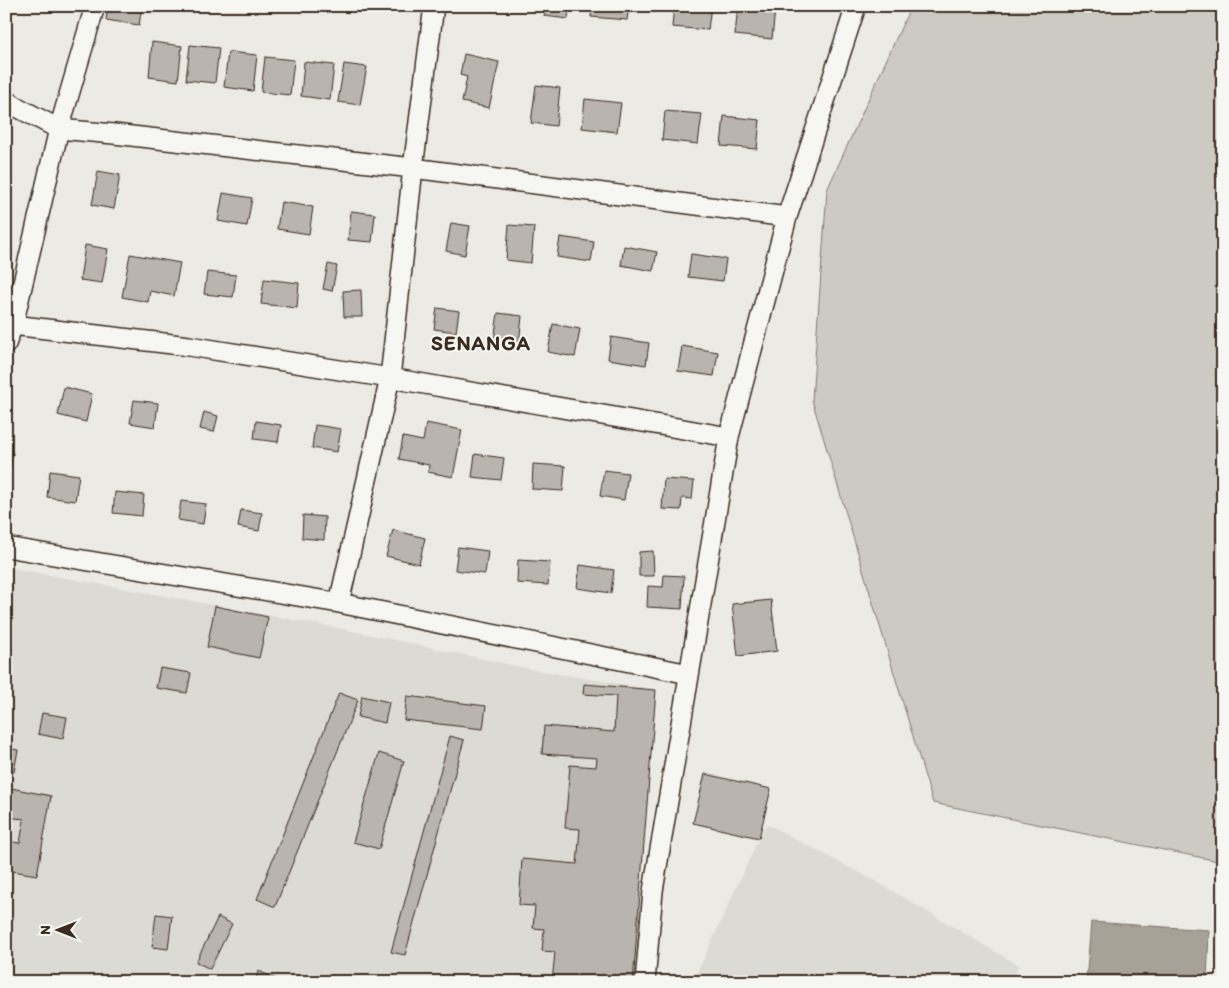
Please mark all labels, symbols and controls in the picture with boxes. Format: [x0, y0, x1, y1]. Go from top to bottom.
district label: SENANGA [431, 330, 531, 355]
north arrow [32, 906, 82, 956]
text: N [37, 925, 54, 935]

